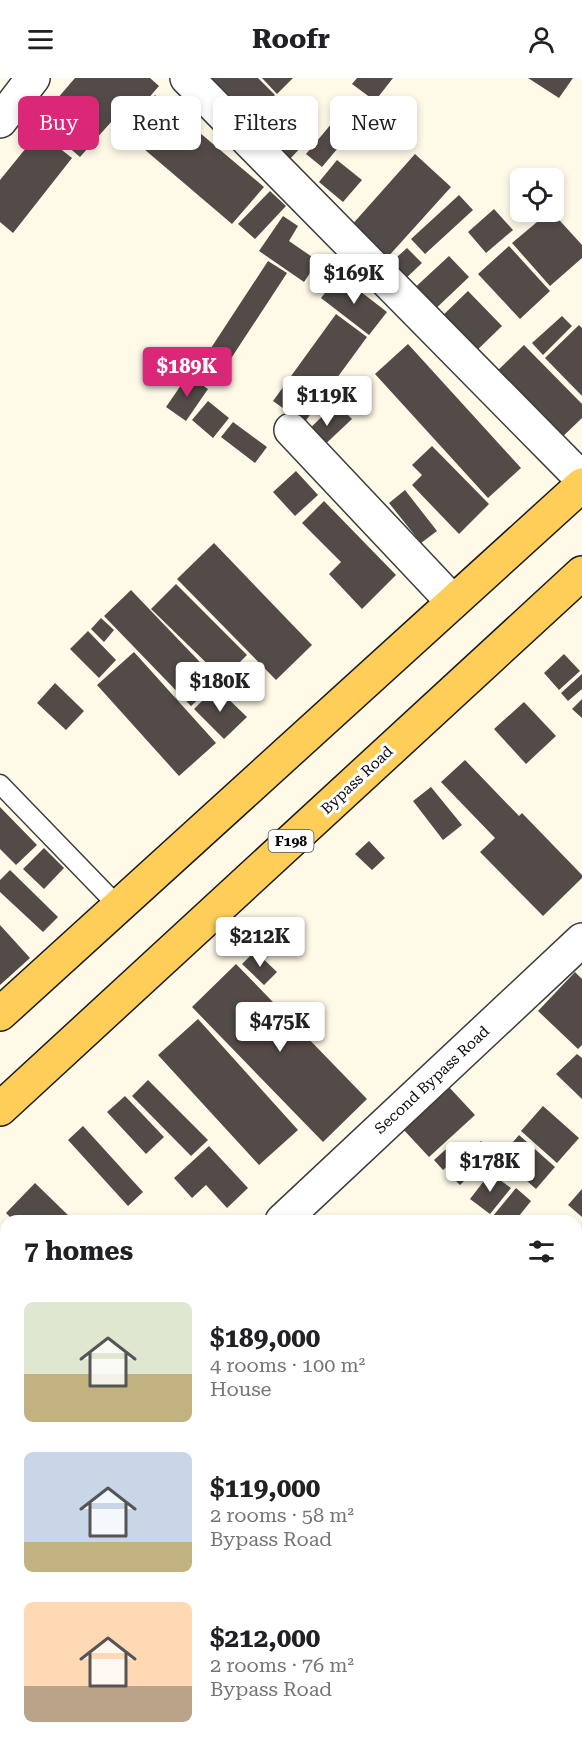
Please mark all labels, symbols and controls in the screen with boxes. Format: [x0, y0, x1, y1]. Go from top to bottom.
icon: menu [24, 23, 57, 56]
text: Roofr [252, 23, 330, 55]
icon: person [525, 23, 558, 56]
chip: Buy [18, 96, 99, 150]
chip: Rent [111, 96, 201, 150]
chip: Filters [213, 96, 318, 150]
chip: New [330, 96, 417, 150]
map controls [510, 168, 564, 222]
button: locate [510, 168, 564, 222]
pin: $169K [312, 254, 396, 305]
text: $169K [324, 261, 384, 285]
pin: $189K [145, 347, 229, 398]
text: $189K [157, 354, 217, 378]
pin: $119K [285, 376, 369, 427]
text: $119K [297, 383, 357, 407]
pin: $180K [178, 662, 262, 713]
text: $180K [190, 669, 250, 693]
street label: Bypass Road [317, 742, 397, 818]
road number: F198 [268, 830, 314, 852]
pin: $212K [218, 917, 302, 968]
text: $212K [230, 924, 290, 948]
pin: $475K [238, 1002, 322, 1053]
text: $475K [250, 1009, 310, 1033]
street label: Second Bypass Road [371, 1022, 493, 1138]
pin: $178K [448, 1142, 532, 1193]
text: $178K [460, 1149, 520, 1173]
icon: filters [525, 1235, 558, 1268]
text: 7 homes [24, 1236, 133, 1266]
text: $189,000 [210, 1323, 320, 1353]
icon: home [72, 1326, 144, 1398]
text: 4 rooms · 100 m² [210, 1353, 365, 1377]
text: House [210, 1377, 272, 1401]
text: $119,000 [210, 1473, 320, 1503]
icon: home [72, 1476, 144, 1548]
text: 2 rooms · 58 m² [210, 1503, 354, 1527]
text: Bypass Road [210, 1527, 332, 1551]
text: $212,000 [210, 1623, 320, 1653]
icon: home [72, 1626, 144, 1698]
text: 2 rooms · 76 m² [210, 1653, 354, 1677]
text: Bypass Road [210, 1677, 332, 1701]

